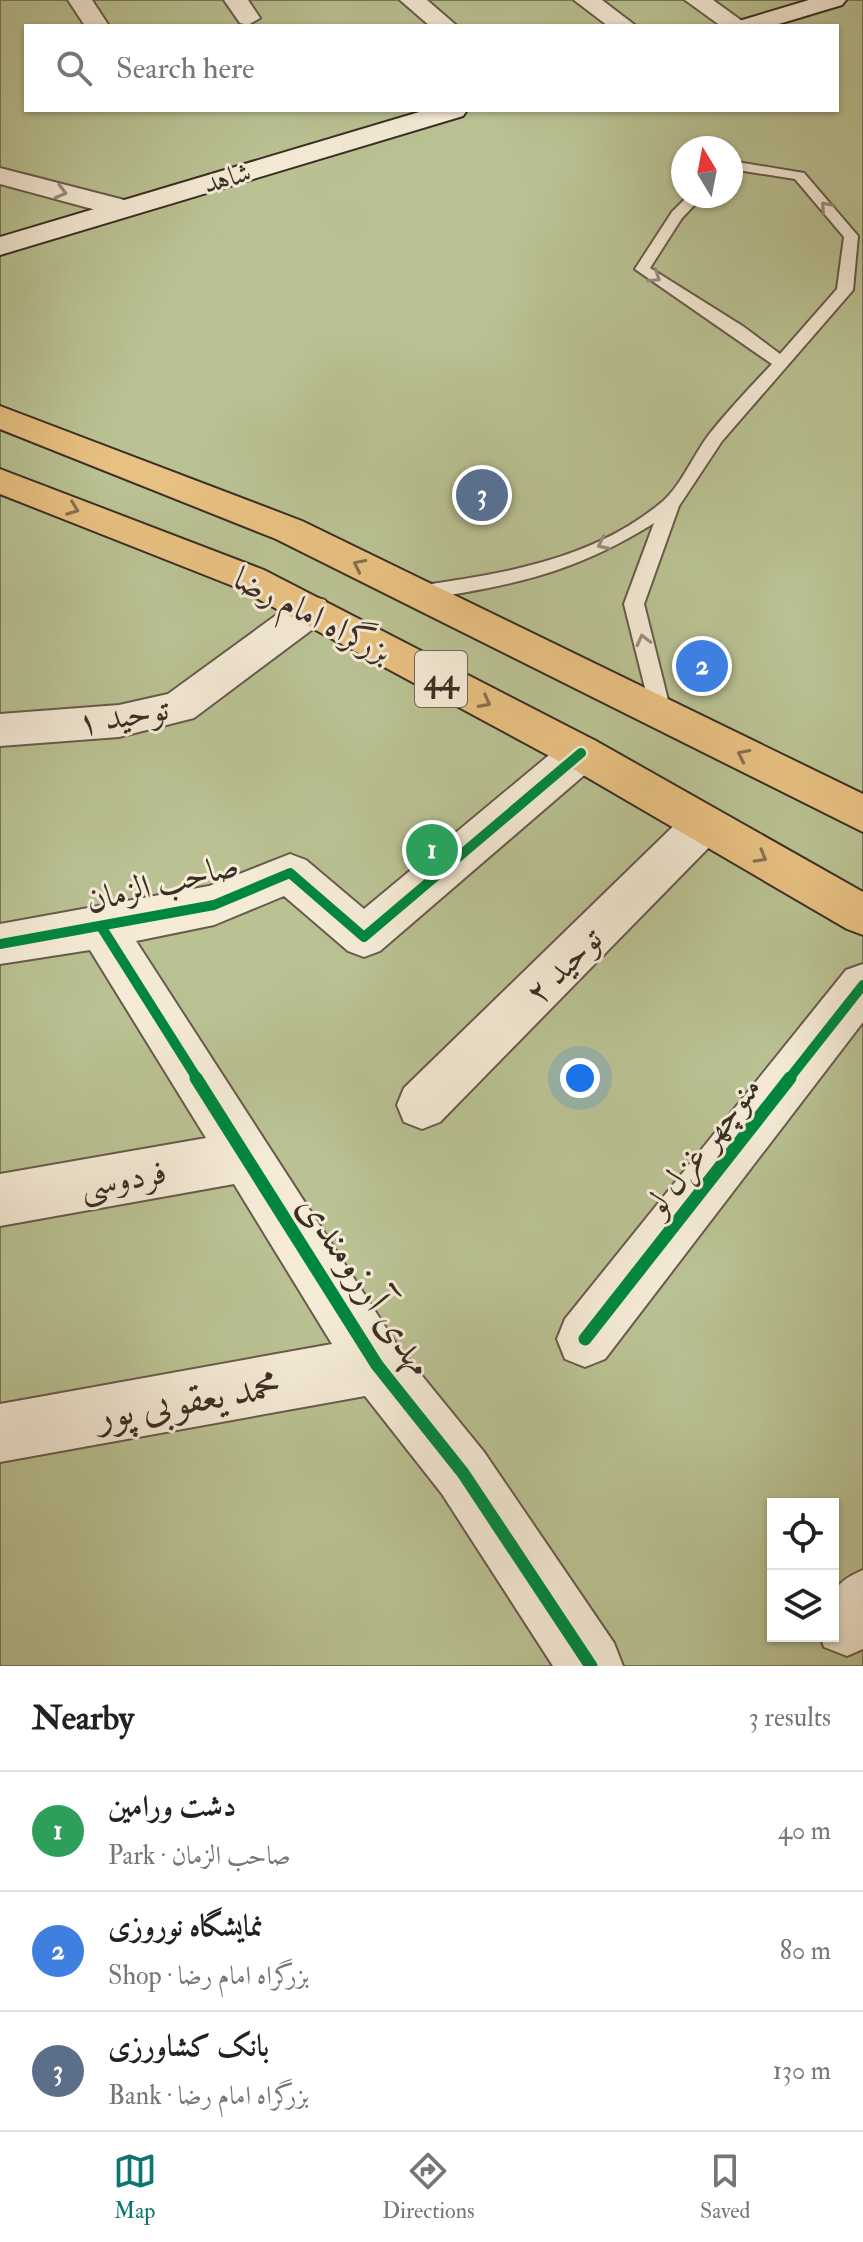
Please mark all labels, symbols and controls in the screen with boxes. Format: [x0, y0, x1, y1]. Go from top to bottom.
search box [24, 24, 839, 112]
icon: search [52, 46, 96, 90]
text: Search here [116, 50, 255, 87]
north arrow [671, 136, 743, 208]
street label: شاهد [199, 155, 255, 202]
one-way arrow [53, 182, 67, 199]
one-way arrow [821, 202, 836, 216]
one-way arrow [646, 267, 661, 282]
pin: 3 [456, 465, 508, 525]
one-way arrow [65, 499, 79, 516]
one-way arrow [597, 534, 612, 550]
street label: بزرگراه امام رضا [223, 555, 399, 680]
one-way arrow [353, 559, 368, 574]
one-way arrow [635, 633, 652, 647]
pin: 2 [676, 636, 728, 696]
road number: 44 [415, 651, 467, 707]
street label: توحید ۱ [74, 687, 173, 746]
one-way arrow [477, 693, 491, 708]
one-way arrow [736, 749, 751, 765]
pin: 1 [406, 820, 458, 880]
street label: صاحب الزمان [81, 844, 243, 923]
one-way arrow [752, 847, 767, 863]
street label: توحید ۲ [516, 918, 612, 1014]
your location [560, 1058, 600, 1098]
street label: منوچهر غزل لو [634, 1068, 772, 1227]
street label: فردوسی [77, 1151, 170, 1210]
street label: مهدی آرزومندی [286, 1183, 446, 1386]
street label: محمد یعقوبی پور [88, 1359, 285, 1444]
map controls [767, 1498, 839, 1642]
button: locate [767, 1498, 839, 1570]
button: layers [767, 1570, 839, 1642]
text: Nearby [32, 1697, 134, 1740]
text: 3 results [749, 1702, 831, 1734]
text: دشت ورامین [108, 1788, 236, 1825]
text: 1 [53, 1815, 63, 1847]
text: 40 m [778, 1815, 831, 1847]
text: Park · صاحب الزمان [108, 1840, 291, 1872]
text: نمایشگاه نوروزی [108, 1908, 263, 1945]
text: 2 [51, 1935, 65, 1967]
text: 80 m [780, 1935, 831, 1967]
text: Shop · بزرگراه امام رضا [108, 1960, 309, 1992]
text: بانک کشاورزی [108, 2028, 269, 2065]
text: 3 [53, 2055, 63, 2087]
text: 130 m [773, 2055, 831, 2087]
text: Bank · بزرگراه امام رضا [108, 2080, 309, 2112]
tab: Map [113, 2149, 157, 2225]
tab: Directions [382, 2149, 475, 2225]
tab: Saved [700, 2149, 750, 2225]

